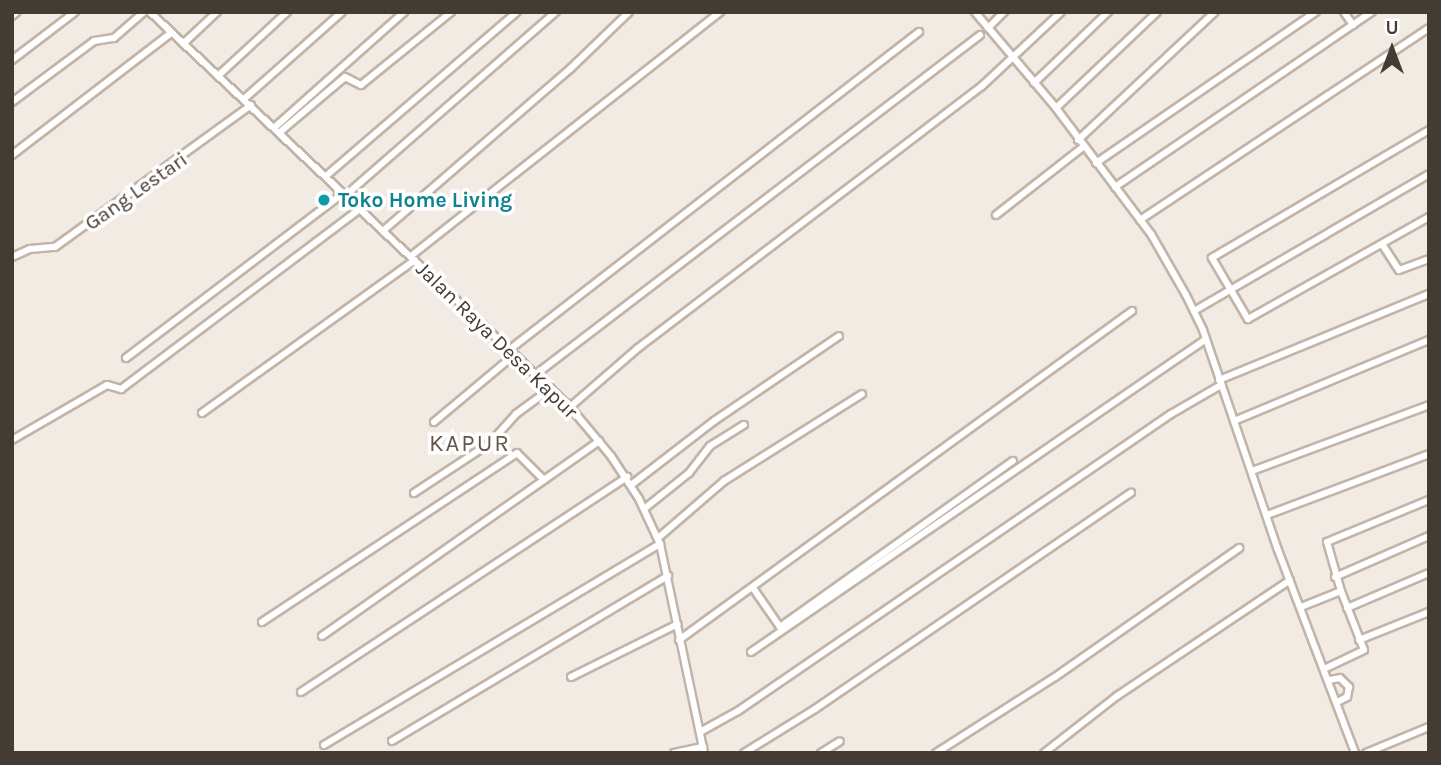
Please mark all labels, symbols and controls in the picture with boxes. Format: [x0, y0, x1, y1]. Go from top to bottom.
north arrow [1357, 14, 1427, 84]
text: U [1385, 17, 1399, 39]
street label: Gang Lestari [80, 146, 192, 236]
place label: Toko Home Living [338, 187, 512, 213]
marker: Toko Home Living [316, 192, 332, 208]
street label: Jalan Raya Desa Kapur [411, 256, 583, 424]
district label: KAPUR [430, 430, 510, 458]

